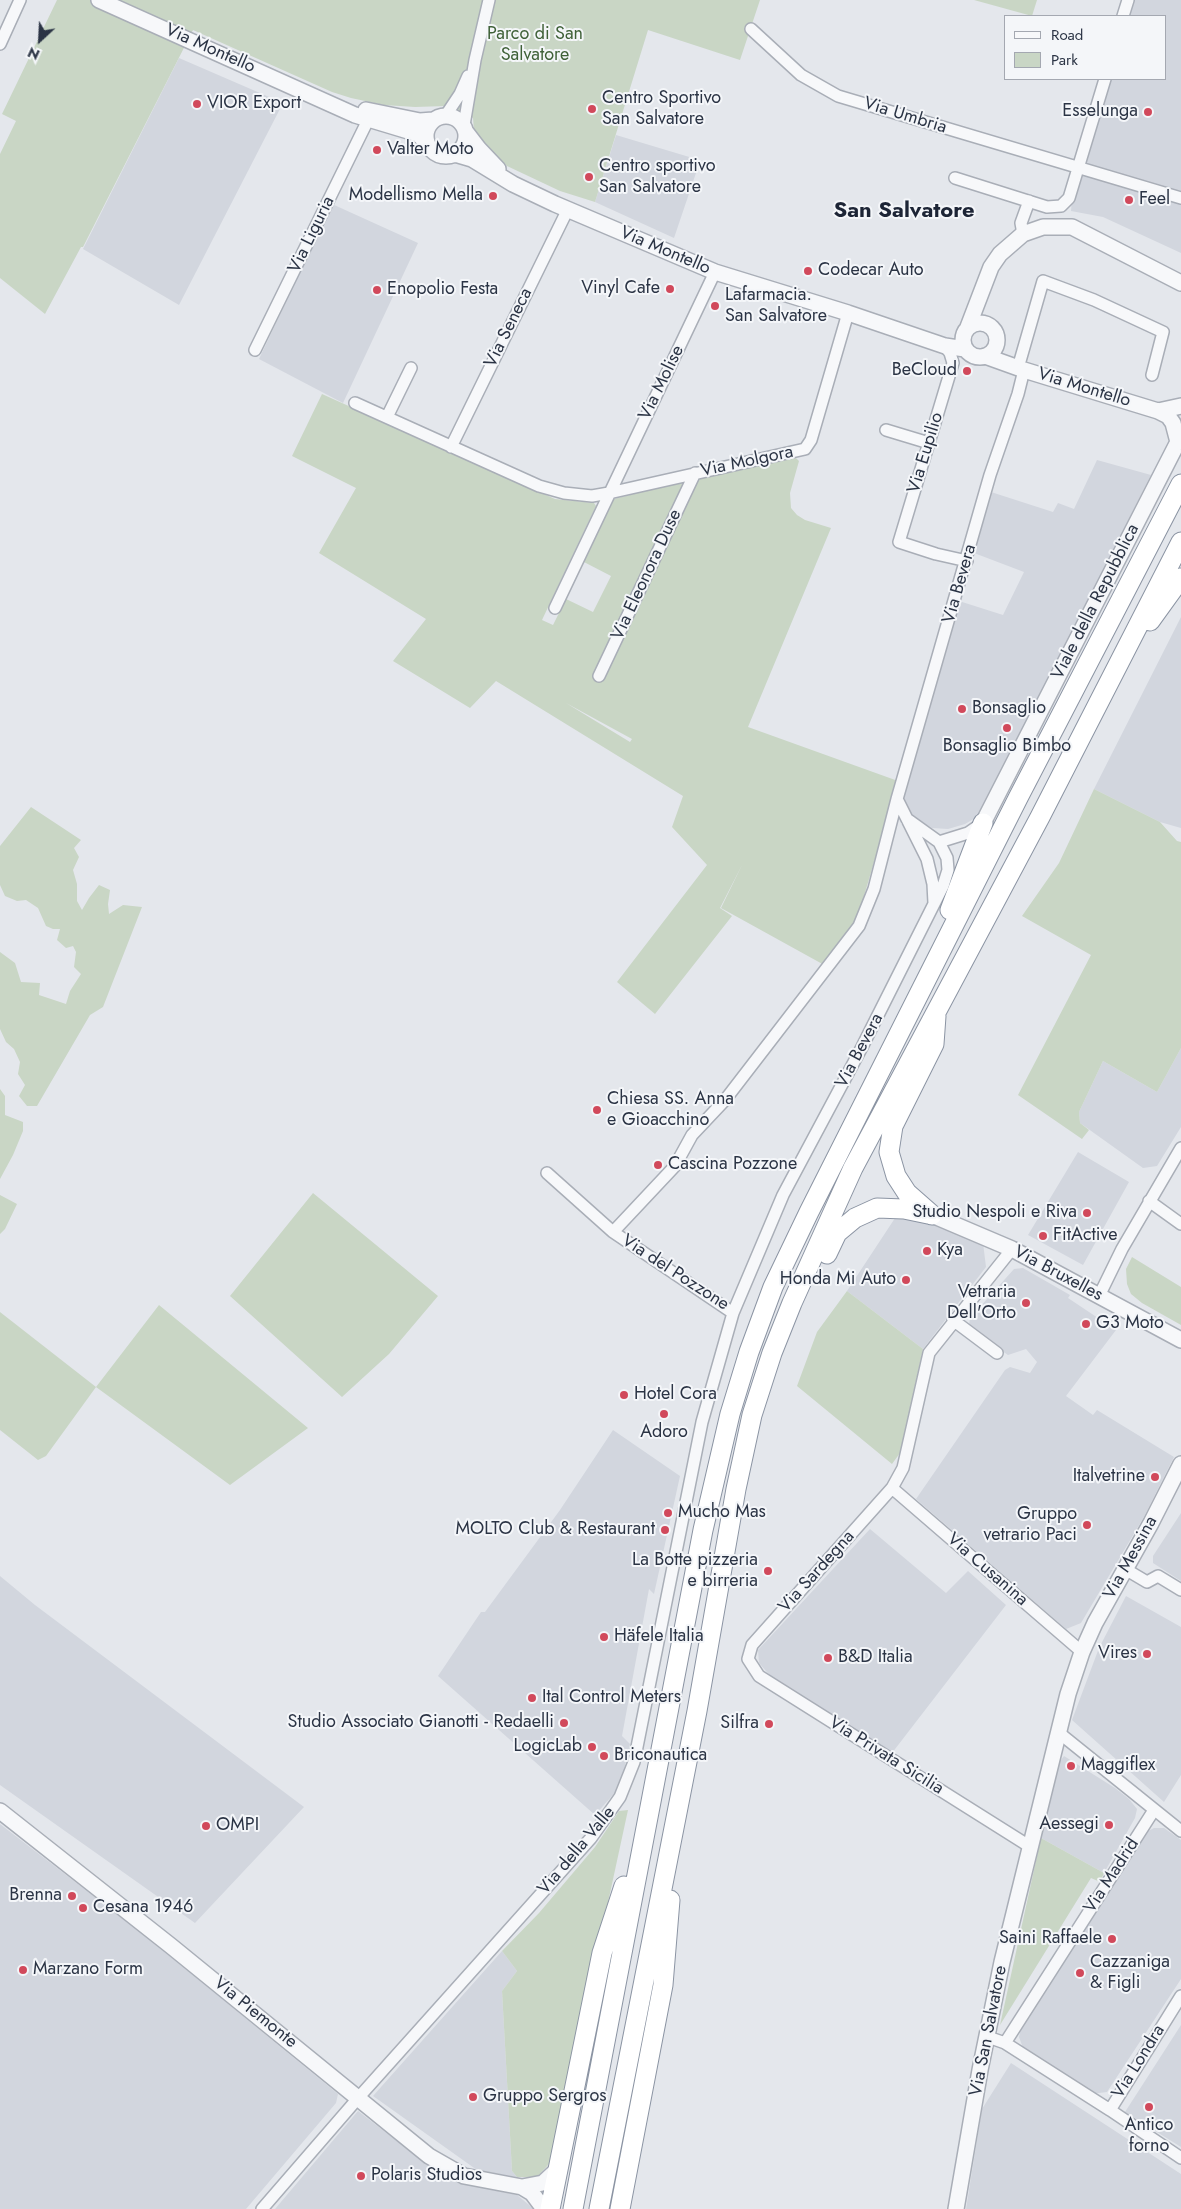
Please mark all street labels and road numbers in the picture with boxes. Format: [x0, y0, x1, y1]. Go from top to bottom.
street label: Via Montello [162, 20, 258, 78]
street label: Via Umbria [861, 93, 949, 139]
street label: Via Liguria [284, 193, 340, 277]
street label: Via Montello [617, 222, 713, 280]
street label: Via Seneca [481, 285, 537, 371]
street label: Via Molise [635, 342, 689, 424]
street label: Via Montello [1035, 364, 1133, 412]
street label: Via Eupilio [903, 410, 949, 496]
street label: Via Molgora [699, 442, 795, 482]
street label: Via Eleonora Duse [607, 506, 687, 644]
street label: Viale della Repubblica [1047, 521, 1145, 683]
street label: Via Bevera [938, 542, 982, 626]
street label: Via Bevera [831, 1010, 889, 1092]
street label: Via del Pozzone [617, 1230, 733, 1316]
street label: Via Bruxelles [1010, 1242, 1106, 1306]
street label: Via Messina [1099, 1513, 1163, 1603]
street label: Via Sardegna [774, 1526, 860, 1618]
street label: Via Cusanina [942, 1529, 1032, 1611]
street label: Via Privata Sicilia [825, 1712, 947, 1800]
street label: Via della Valle [534, 1802, 620, 1900]
street label: Via Madrid [1080, 1834, 1144, 1918]
street label: Via San Salvatore [966, 1964, 1012, 2098]
street label: Via Piemonte [209, 1973, 301, 2053]
street label: Via Londra [1108, 2021, 1170, 2103]

